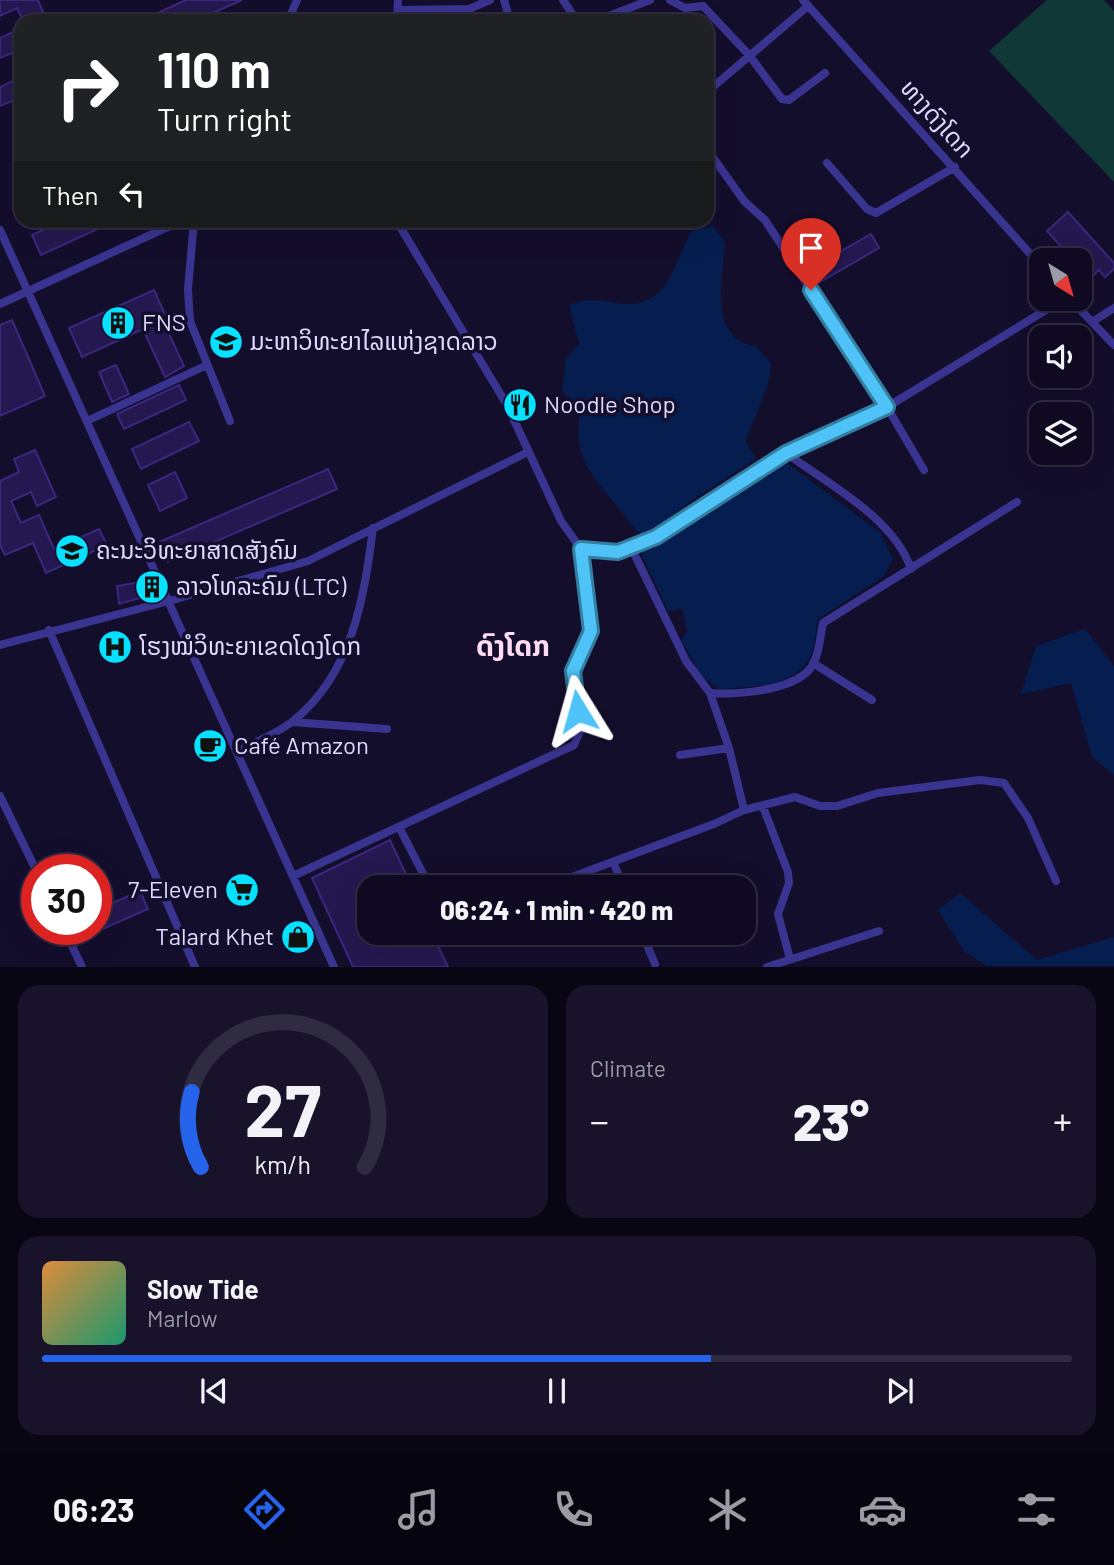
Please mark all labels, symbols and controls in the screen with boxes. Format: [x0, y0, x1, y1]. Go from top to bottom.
text: 110 m [157, 39, 271, 98]
icon: right [42, 42, 133, 133]
street label: ທາງດົງໂດກ [896, 73, 981, 163]
text: Turn right [157, 99, 292, 137]
icon: left [113, 175, 151, 213]
text: Then [42, 179, 99, 210]
pin [781, 218, 841, 290]
icon: arrive [792, 229, 830, 267]
north arrow [1029, 248, 1092, 312]
map controls [1029, 248, 1092, 465]
building icon: FNS [99, 304, 137, 342]
place label: FNS [142, 307, 186, 336]
school or university icon: ມະຫາວິທະຍາໄລແຫ່ງຊາດລາວ [207, 323, 245, 361]
button: sound [1029, 325, 1092, 388]
place label: ມະຫາວິທະຍາໄລແຫ່ງຊາດລາວ [250, 326, 498, 355]
restaurant icon: Noodle Shop [501, 386, 539, 424]
place label: Noodle Shop [544, 389, 676, 418]
button: layers [1029, 402, 1092, 465]
school or university icon: ຄະນະວິທະຍາສາດສັງຄົມ [53, 532, 91, 570]
place label: ຄະນະວິທະຍາສາດສັງຄົມ [96, 535, 298, 564]
building icon: ລາວໂທລະຄົມ (LTC) [133, 568, 171, 606]
place label: ລາວໂທລະຄົມ (LTC) [176, 571, 347, 600]
hospital icon: ໂຮງໝໍວິທະຍາເຂດໂດງໂດກ [96, 628, 134, 666]
district label: ດົງໂດກ [476, 628, 550, 662]
place label: ໂຮງໝໍວິທະຍາເຂດໂດງໂດກ [139, 631, 361, 660]
position arrow [541, 674, 615, 748]
cafe icon: Café Amazon [191, 727, 229, 765]
place label: Café Amazon [234, 730, 369, 759]
speed limit sign: 30 [21, 854, 112, 945]
supermarket icon: 7-Eleven [223, 871, 261, 909]
place label: 7-Eleven [128, 874, 218, 903]
text: 06:24 · 1 min · 420 m [440, 894, 673, 925]
shop icon: Talard Khet [279, 918, 317, 956]
place label: Talard Khet [155, 921, 274, 950]
text: Climate [590, 1054, 666, 1082]
text: 27 [245, 1065, 321, 1153]
text: 23° [793, 1089, 869, 1151]
text: − [590, 1097, 609, 1143]
text: + [1053, 1097, 1072, 1143]
text: km/h [255, 1149, 311, 1179]
text: Slow Tide [147, 1273, 259, 1304]
text: Marlow [147, 1304, 218, 1332]
icon: previous [195, 1372, 233, 1410]
icon: pause [538, 1372, 576, 1410]
icon: next [881, 1372, 919, 1410]
icon: directions [240, 1485, 289, 1534]
icon: music [394, 1485, 443, 1534]
icon: phone [549, 1485, 598, 1534]
icon: climate [703, 1485, 752, 1534]
icon: car [858, 1485, 907, 1534]
icon: filters [1012, 1485, 1061, 1534]
text: 06:23 [53, 1490, 135, 1528]

